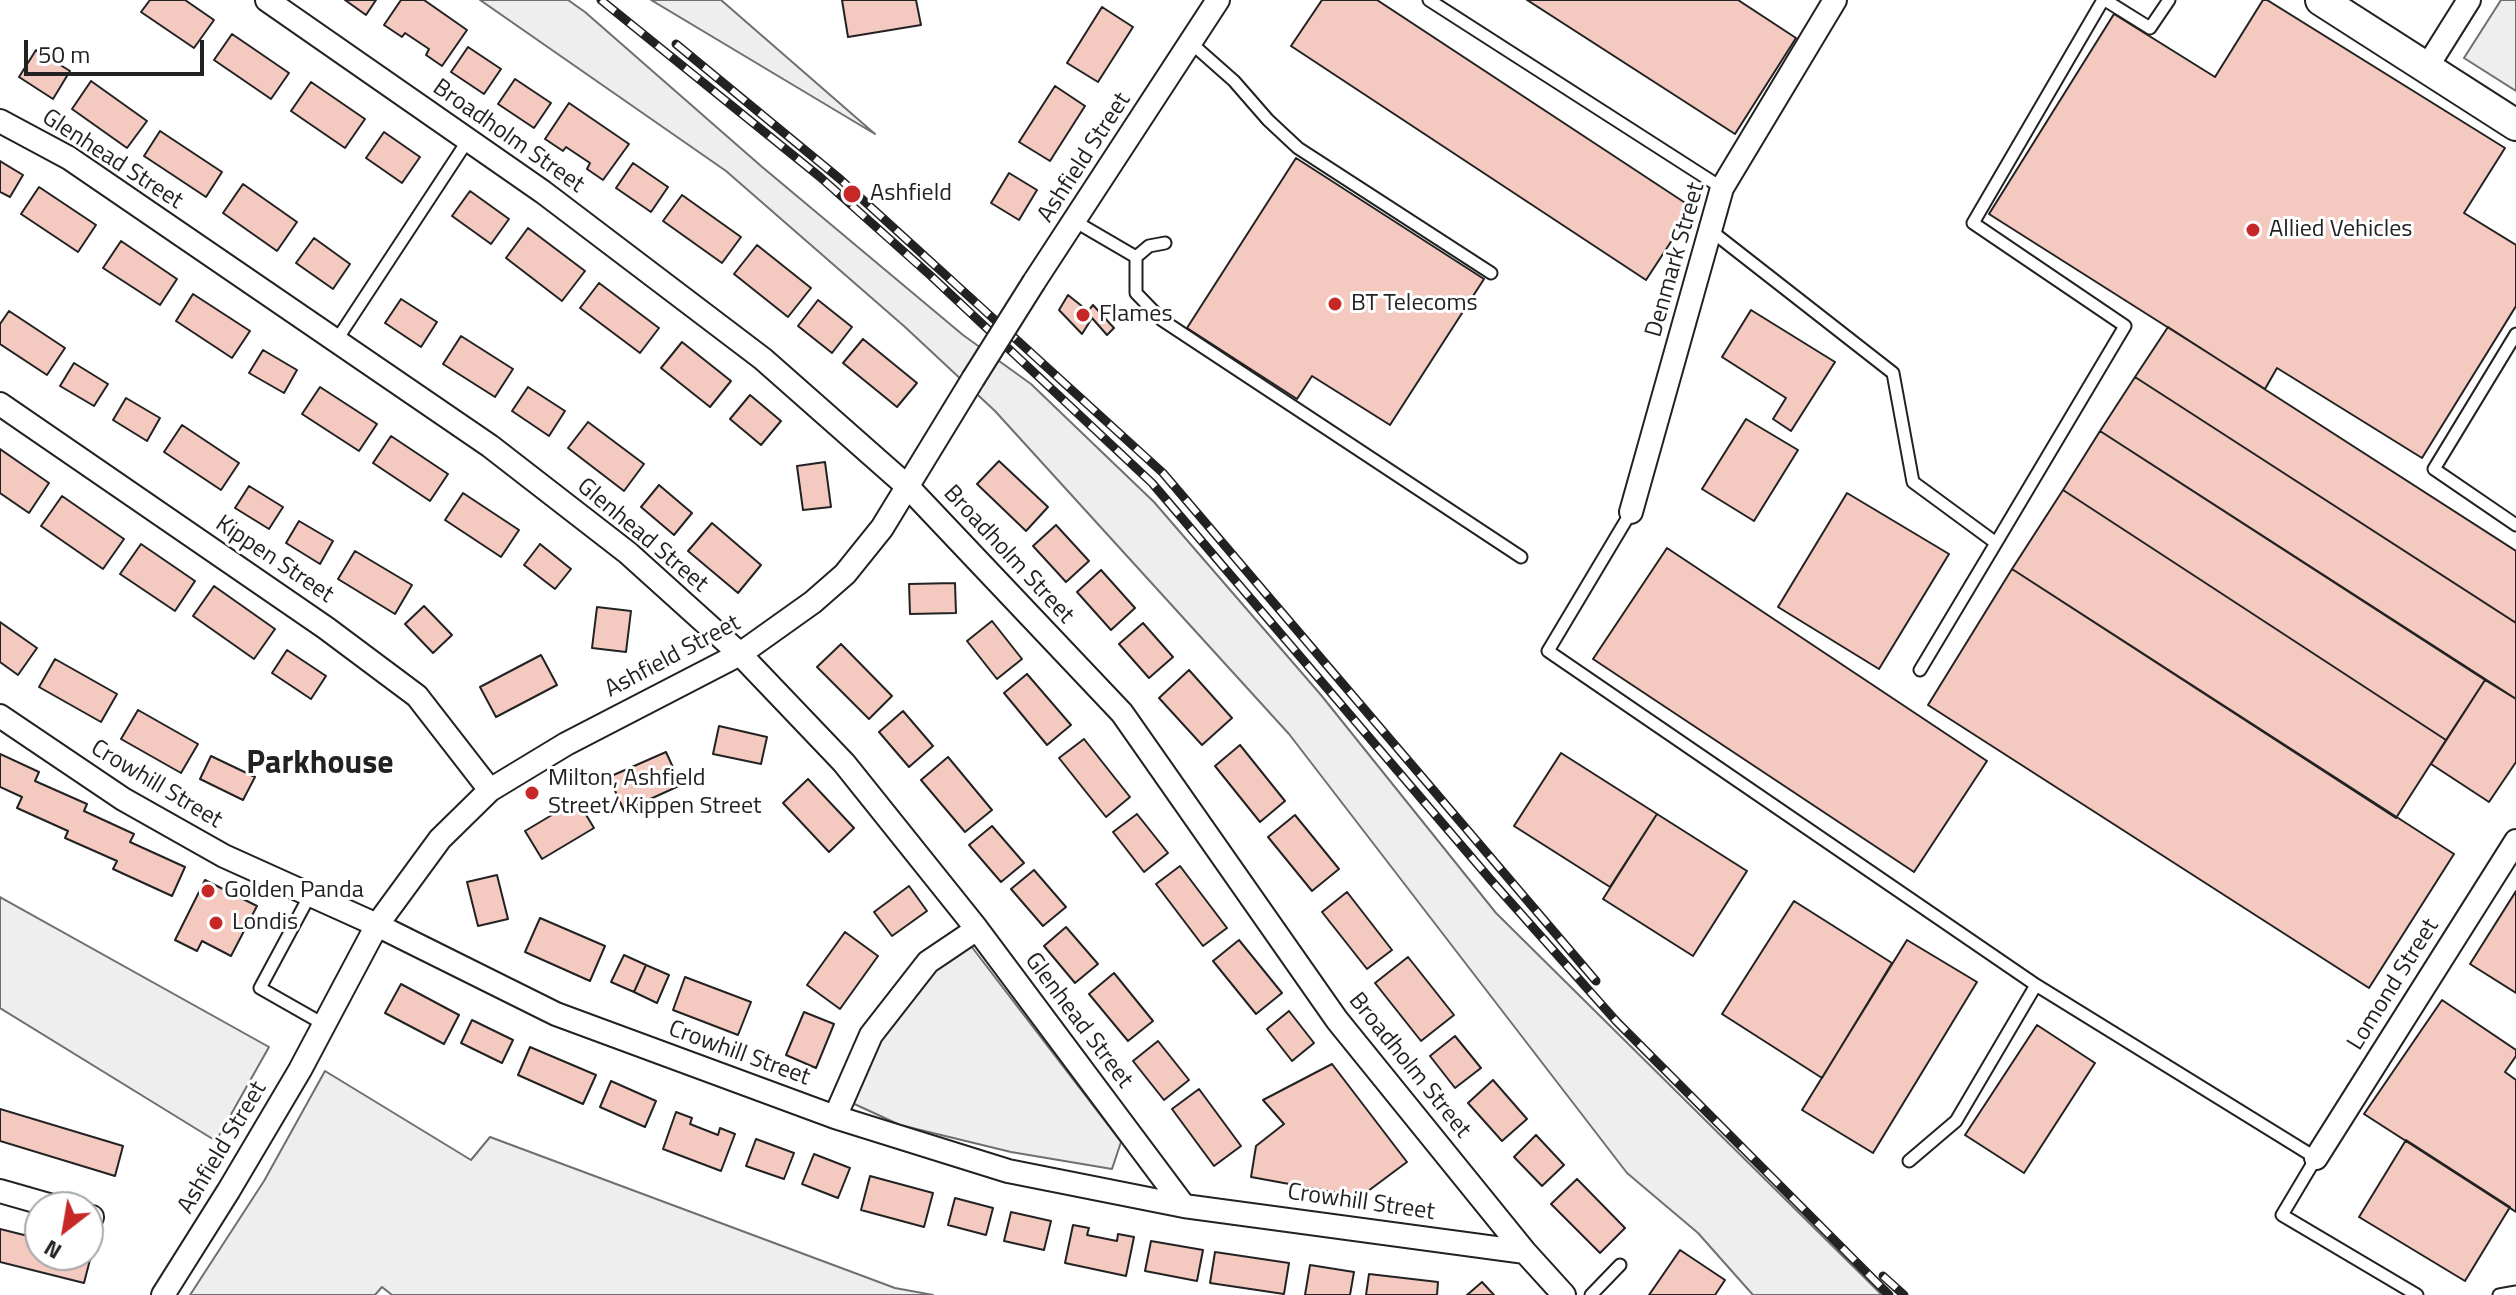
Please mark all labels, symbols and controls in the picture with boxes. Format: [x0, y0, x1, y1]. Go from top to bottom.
scale bar [28, 24, 208, 74]
text: 50 m [38, 36, 90, 72]
street label: Broadholm Street [427, 74, 589, 200]
street label: Ashfield Street [1032, 88, 1138, 228]
street label: Glenhead Street [36, 104, 188, 216]
street label: Denmark Street [1640, 179, 1712, 341]
place label: Ashfield [870, 180, 952, 208]
marker: Ashfield [841, 183, 863, 205]
place label: Allied Vehicles [2269, 216, 2412, 244]
marker: Allied Vehicles [2244, 221, 2262, 239]
place label: BT Telecoms [1351, 290, 1478, 318]
marker: BT Telecoms [1326, 295, 1344, 313]
place label: Flames [1099, 301, 1173, 329]
marker: Flames [1074, 306, 1092, 324]
street label: Glenhead Street [571, 473, 713, 599]
street label: Broadholm Street [937, 480, 1079, 630]
street label: Kippen Street [209, 510, 339, 610]
street label: Ashfield Street [600, 609, 746, 705]
street label: Crowhill Street [85, 734, 227, 836]
district label: Parkhouse [246, 746, 394, 784]
place label: Milton, Ashfield Street/ Kippen Street [548, 765, 761, 821]
marker: Milton, Ashfield Street/ Kippen Street [523, 784, 541, 802]
place label: Golden Panda [224, 877, 364, 905]
marker: Golden Panda [199, 882, 217, 900]
place label: Londis [232, 909, 298, 937]
marker: Londis [207, 914, 225, 932]
street label: Lomond Street [2342, 914, 2446, 1056]
street label: Glenhead Street [1018, 948, 1138, 1094]
street label: Broadholm Street [1342, 988, 1476, 1144]
street label: Crowhill Street [664, 1015, 814, 1093]
street label: Ashfield Street [172, 1077, 274, 1219]
street label: Crowhill Street [1286, 1178, 1436, 1228]
north arrow [24, 1191, 104, 1271]
text: N [37, 1231, 68, 1268]

